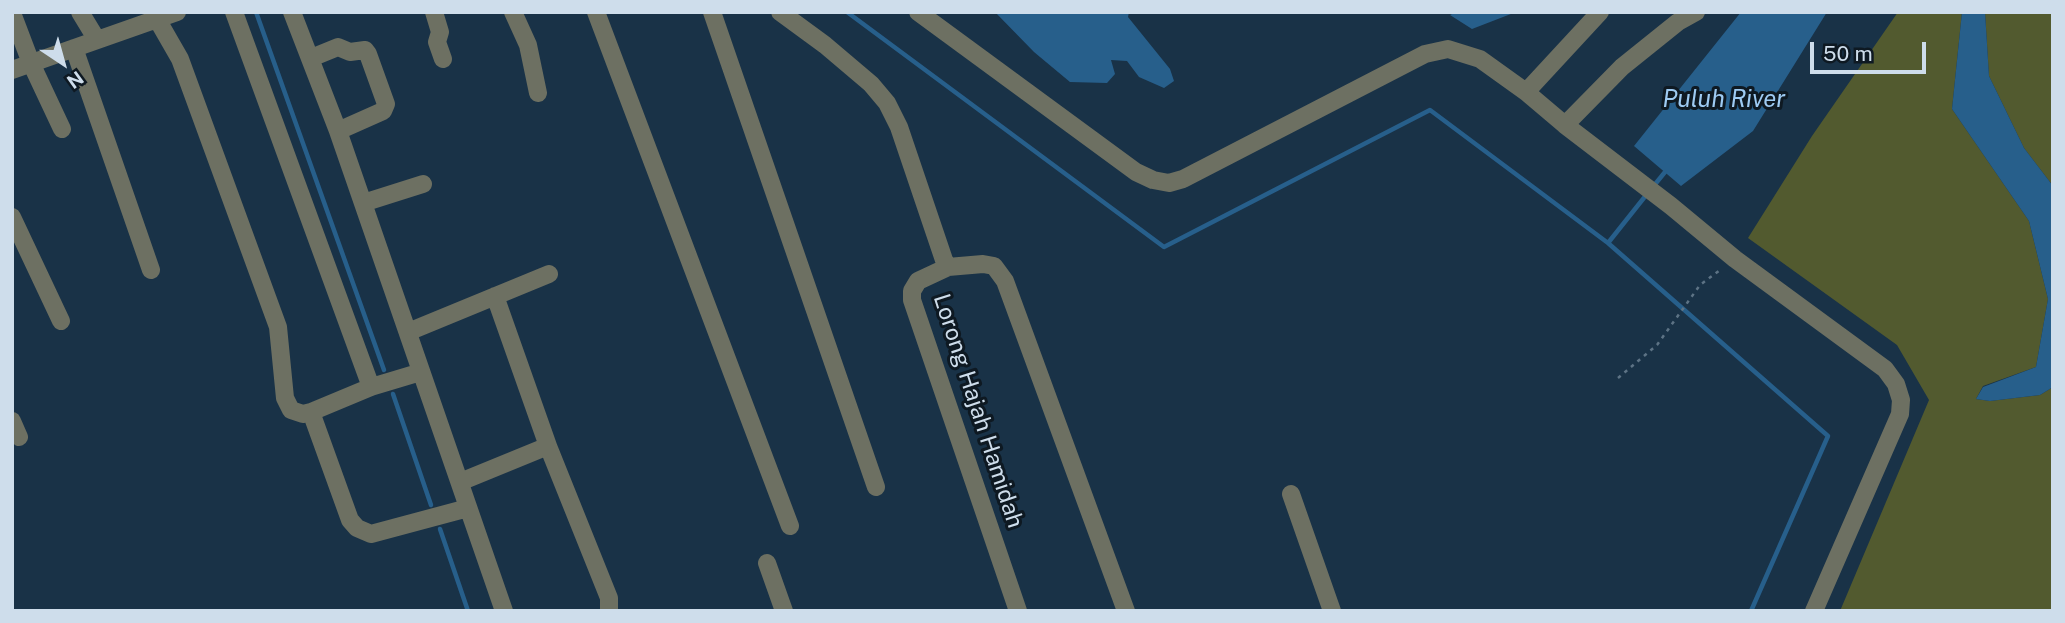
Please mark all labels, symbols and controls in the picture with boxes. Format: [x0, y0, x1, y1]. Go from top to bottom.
north arrow [28, 28, 98, 98]
scale bar [1813, 28, 1928, 72]
text: 50 m [1823, 41, 1873, 66]
text: N [63, 67, 88, 93]
water label: Puluh River [1663, 86, 1785, 114]
street label: Lorong Hajah Hamidah [927, 291, 1029, 531]

